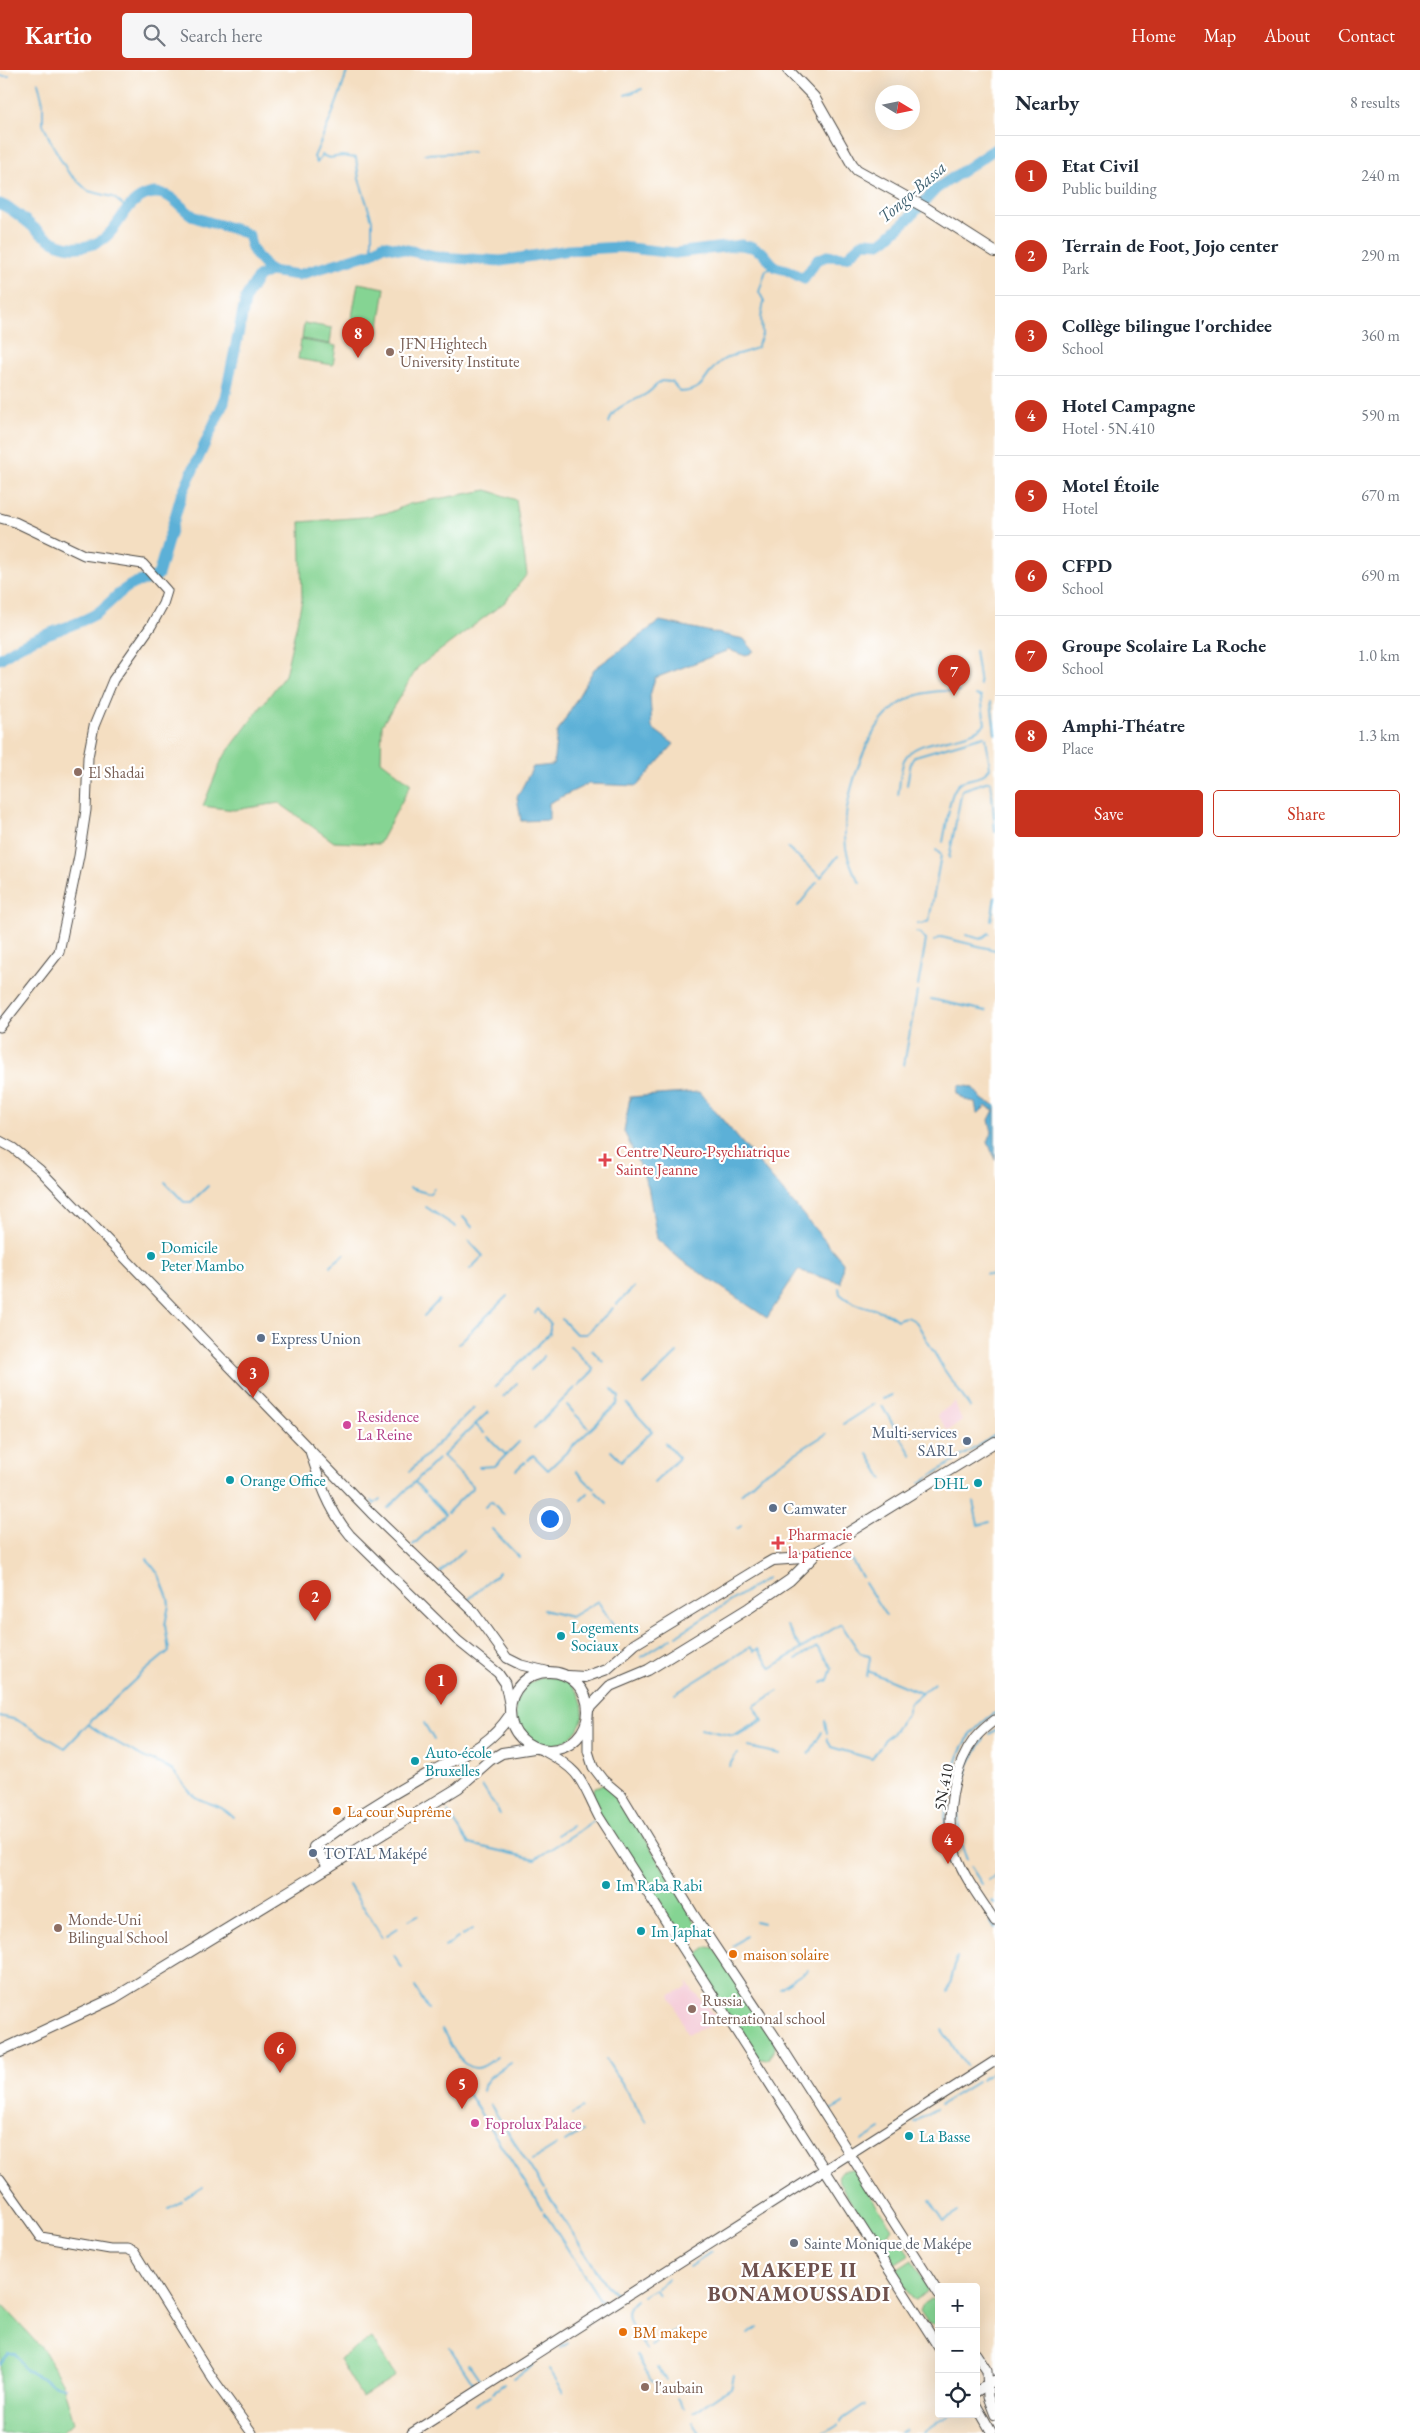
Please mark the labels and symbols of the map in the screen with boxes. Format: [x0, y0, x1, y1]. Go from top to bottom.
north arrow [875, 85, 920, 130]
water label: Tongo-Bassa [873, 156, 951, 228]
pin: 8 [342, 317, 374, 358]
place label: JFN Hightech University Institute [398, 333, 519, 372]
marker: JFN Hightech University Institute [384, 346, 396, 358]
pin: 7 [938, 655, 970, 696]
place label: El Shadai [88, 762, 145, 783]
marker: El Shadai [72, 766, 84, 778]
place label: Centre Neuro-Psychiatrique Sainte Jeanne [616, 1141, 790, 1180]
marker: Centre Neuro-Psychiatrique Sainte Jeanne [598, 1153, 612, 1167]
place label: Domicile Peter Mambo [161, 1237, 244, 1276]
marker: Domicile Peter Mambo [145, 1250, 157, 1262]
place label: Express Union [271, 1328, 361, 1349]
marker: Express Union [255, 1332, 267, 1344]
pin: 3 [237, 1357, 269, 1398]
place label: Residence La Reine [357, 1406, 419, 1445]
marker: Residence La Reine [341, 1419, 353, 1431]
place label: Multi-services SARL [872, 1422, 958, 1461]
marker: Multi-services SARL [961, 1435, 973, 1447]
place label: Orange Office [240, 1470, 326, 1491]
place label: DHL [934, 1473, 969, 1494]
marker: Orange Office [224, 1474, 236, 1486]
marker: DHL [972, 1477, 984, 1489]
place label: Camwater [783, 1498, 847, 1519]
marker: Camwater [767, 1502, 779, 1514]
your location [537, 1506, 563, 1532]
place label: Pharmacie la patience [788, 1524, 852, 1563]
marker: Pharmacie la patience [772, 1537, 784, 1549]
pin: 2 [299, 1580, 331, 1621]
place label: Logements Sociaux [571, 1617, 639, 1656]
marker: Logements Sociaux [555, 1630, 567, 1642]
pin: 1 [425, 1664, 457, 1705]
place label: Auto-école Bruxelles [424, 1742, 492, 1781]
marker: Auto-école Bruxelles [409, 1755, 421, 1767]
street label: 5N.410 [929, 1762, 958, 1812]
place label: La cour Suprême [347, 1801, 451, 1822]
marker: La cour Suprême [331, 1805, 343, 1817]
pin: 4 [932, 1823, 964, 1864]
place label: TOTAL Maképé [323, 1843, 427, 1864]
marker: TOTAL Maképé [307, 1847, 319, 1859]
place label: Im Raba Rabi [616, 1875, 702, 1896]
marker: Im Raba Rabi [600, 1879, 612, 1891]
place label: Monde-Uni Bilingual School [68, 1909, 168, 1948]
place label: Im Japhat [651, 1921, 712, 1942]
marker: Monde-Uni Bilingual School [52, 1922, 64, 1934]
marker: Im Japhat [635, 1925, 647, 1937]
place label: maison solaire [743, 1944, 829, 1965]
marker: maison solaire [727, 1948, 739, 1960]
place label: Russia International school [702, 1990, 826, 2029]
marker: Russia International school [686, 2003, 698, 2015]
pin: 6 [264, 2032, 296, 2073]
pin: 5 [446, 2068, 478, 2109]
place label: Foprolux Palace [485, 2113, 581, 2134]
marker: Foprolux Palace [469, 2117, 481, 2129]
place label: La Basse [919, 2126, 970, 2147]
marker: La Basse [903, 2130, 915, 2142]
place label: Sainte Monique de Maképe [804, 2233, 972, 2254]
marker: Sainte Monique de Maképe [788, 2237, 800, 2249]
district label: MAKEPE II BONAMOUSSADI [707, 2256, 891, 2307]
place label: BM makepe [633, 2322, 707, 2343]
marker: BM makepe [617, 2326, 629, 2338]
place label: l'aubain [655, 2377, 704, 2398]
marker: l'aubain [639, 2381, 651, 2393]

